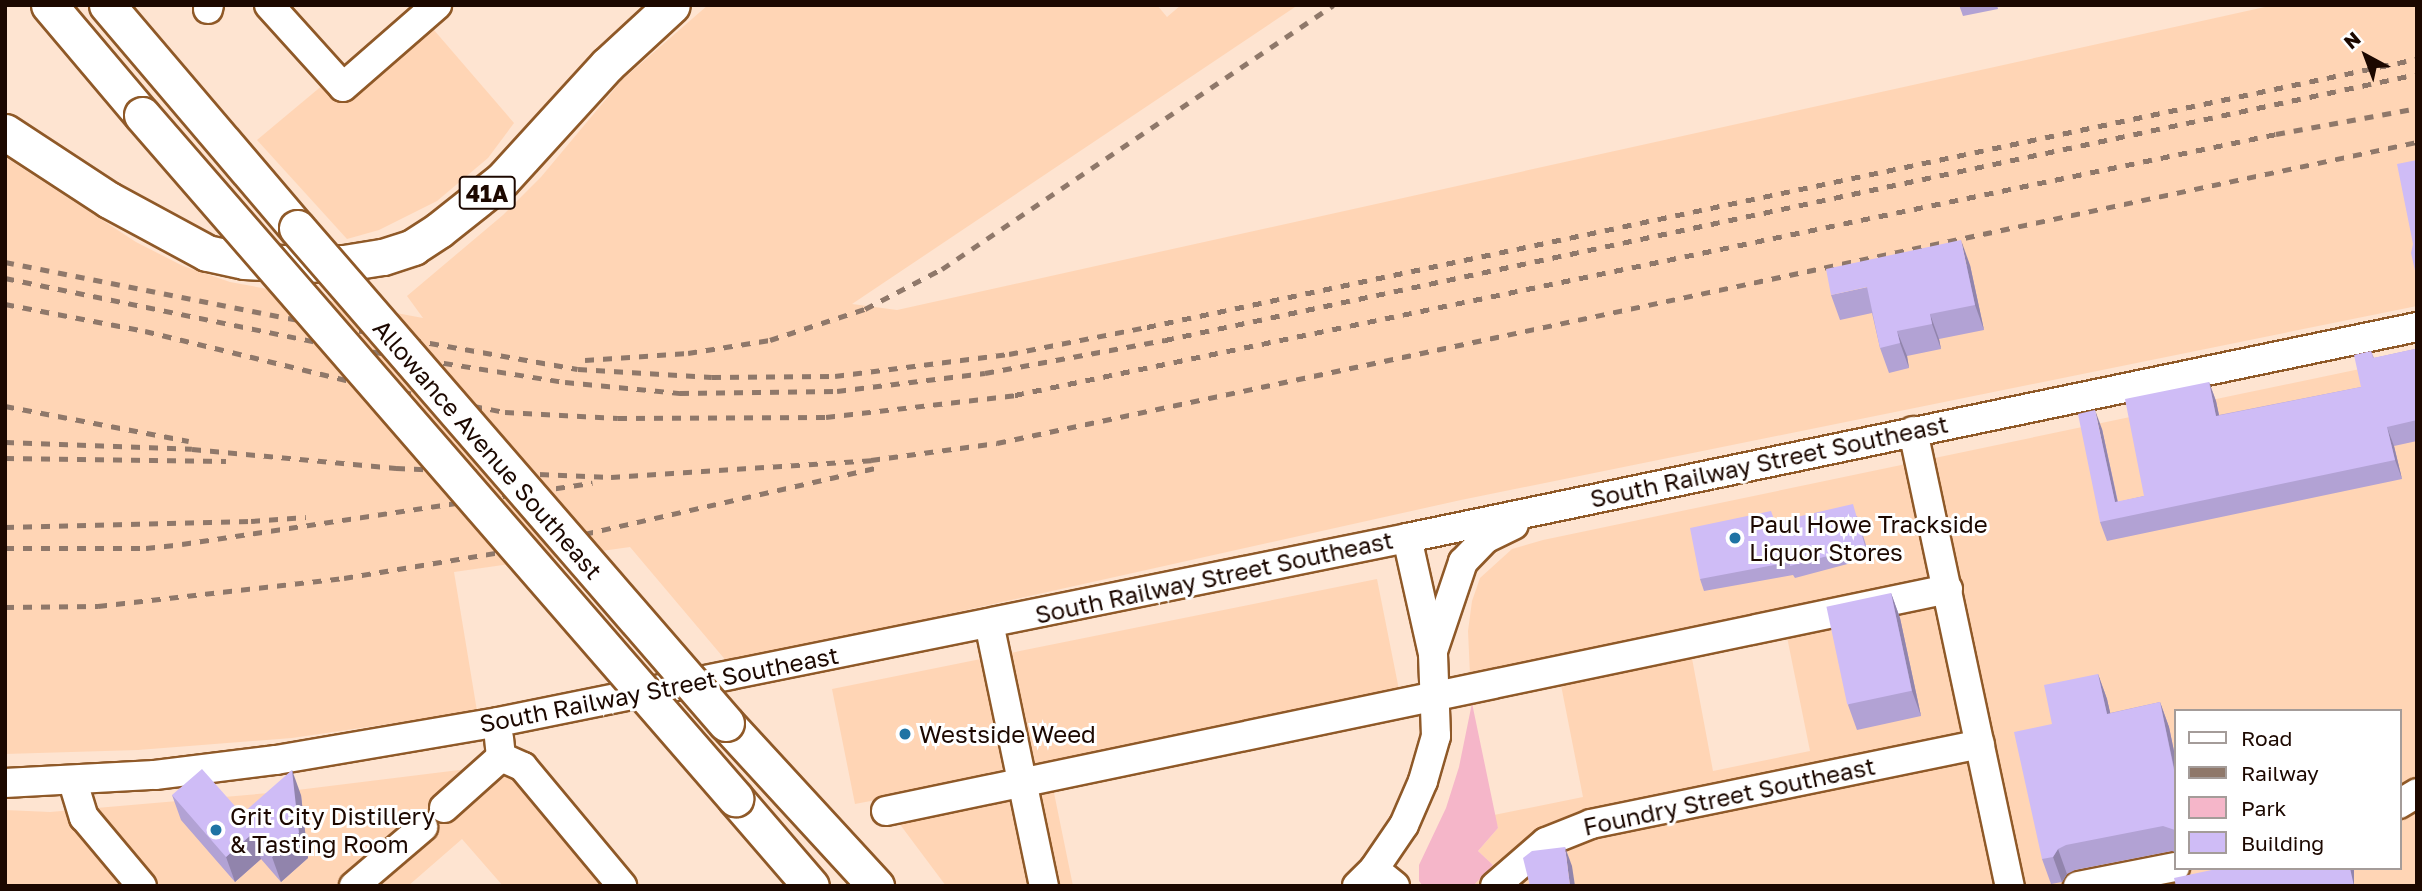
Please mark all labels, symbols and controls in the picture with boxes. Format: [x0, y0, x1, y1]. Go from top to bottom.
north arrow [2331, 21, 2401, 91]
text: N [2339, 26, 2365, 53]
road number: 41A [457, 174, 517, 212]
street label: Allowance Avenue Southeast [367, 313, 609, 585]
street label: South Railway Street Southeast [1587, 409, 1951, 513]
place label: Paul Howe Trackside Liquor Stores [1749, 510, 1988, 566]
street label: South Railway Street Southeast [1032, 525, 1396, 629]
marker: Paul Howe Trackside Liquor Stores [1727, 530, 1743, 546]
street label: South Railway Street Southeast [477, 640, 841, 738]
legend [2174, 709, 2401, 870]
place label: Westside Weed [919, 720, 1096, 748]
text: Road [2241, 725, 2292, 751]
marker: Westside Weed [897, 726, 913, 742]
street label: Foundry Street Southeast [1581, 751, 1877, 841]
text: Railway [2241, 760, 2319, 786]
text: Park [2241, 795, 2286, 821]
place label: Grit City Distillery & Tasting Room [230, 802, 435, 858]
marker: Grit City Distillery & Tasting Room [208, 822, 224, 838]
text: Building [2241, 830, 2324, 856]

